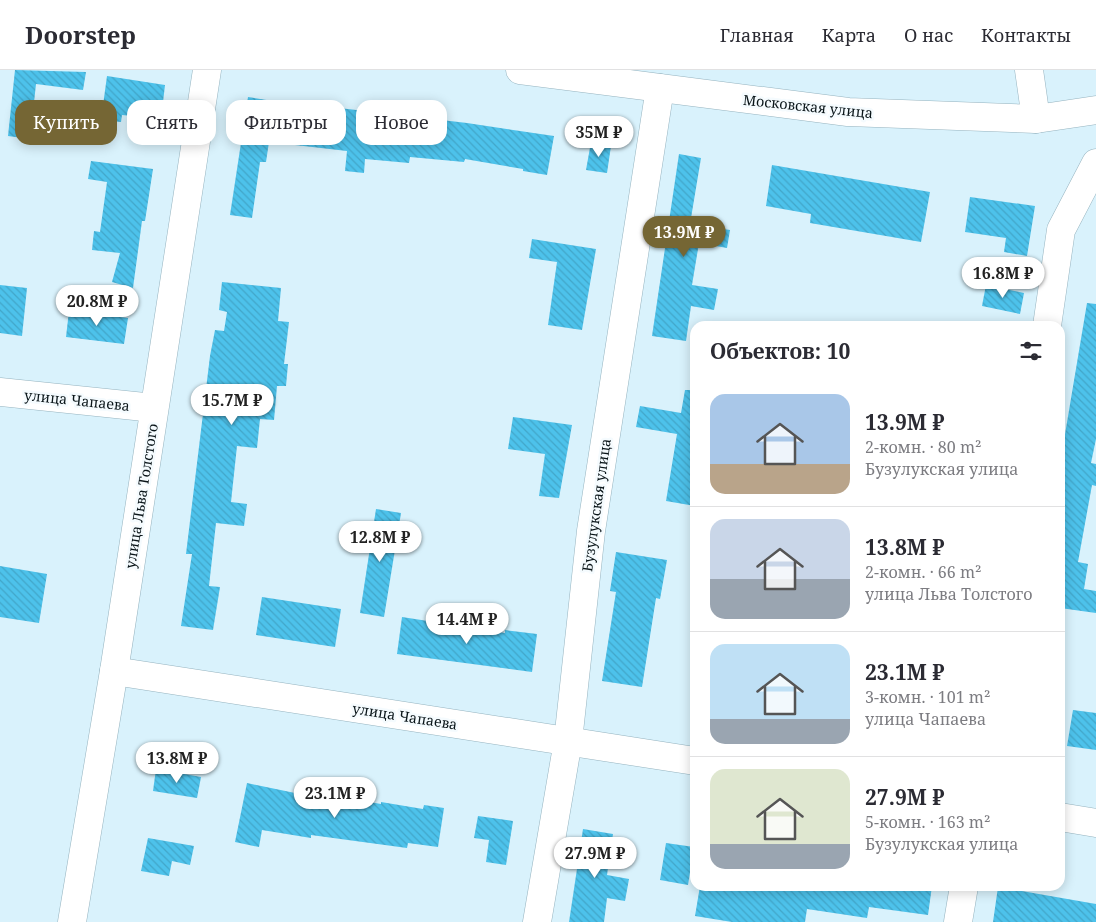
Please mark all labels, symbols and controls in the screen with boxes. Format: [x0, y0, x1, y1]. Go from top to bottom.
text: Doorstep [25, 18, 136, 51]
text: Главная [720, 23, 794, 47]
text: Карта [822, 23, 876, 47]
text: О нас [904, 23, 953, 47]
text: Контакты [981, 23, 1071, 47]
street label: Московская улица [742, 90, 874, 122]
chip: Купить [15, 100, 117, 145]
chip: Снять [127, 100, 216, 145]
chip: Фильтры [226, 100, 346, 145]
chip: Новое [356, 100, 447, 145]
pin: 35M ₽ [564, 116, 634, 158]
text: 35M ₽ [576, 121, 622, 143]
pin: 13.9M ₽ [638, 216, 730, 258]
text: 13.9M ₽ [654, 221, 714, 243]
pin: 16.8M ₽ [957, 256, 1049, 299]
text: 16.8M ₽ [973, 262, 1033, 284]
pin: 20.8M ₽ [51, 284, 143, 327]
text: 20.8M ₽ [67, 290, 127, 312]
text: Объектов: 10 [710, 337, 850, 365]
icon: filters [1017, 337, 1045, 365]
pin: 15.7M ₽ [186, 384, 278, 426]
street label: улица Чапаева [23, 385, 131, 415]
text: 15.7M ₽ [202, 389, 262, 411]
text: 13.9M ₽ [865, 408, 945, 436]
icon: home [750, 414, 810, 474]
street label: улица Льва Толстого [120, 422, 162, 570]
text: 2-комн. · 80 m² [865, 436, 981, 458]
street label: Бузулукская улица [577, 437, 615, 573]
text: Бузулукская улица [865, 458, 1018, 480]
pin: 12.8M ₽ [334, 520, 426, 563]
text: 12.8M ₽ [350, 526, 410, 548]
text: 13.8M ₽ [865, 533, 945, 561]
icon: home [750, 539, 810, 599]
text: 2-комн. · 66 m² [865, 561, 981, 583]
text: улица Льва Толстого [865, 583, 1032, 605]
pin: 14.4M ₽ [421, 602, 513, 645]
text: 14.4M ₽ [437, 608, 497, 630]
text: 23.1M ₽ [865, 658, 945, 686]
icon: home [750, 664, 810, 724]
text: 3-комн. · 101 m² [865, 686, 990, 708]
street label: улица Чапаева [351, 698, 459, 734]
text: улица Чапаева [865, 708, 986, 730]
pin: 13.8M ₽ [131, 742, 223, 784]
text: 13.8M ₽ [147, 747, 207, 769]
pin: 23.1M ₽ [289, 776, 381, 819]
text: 23.1M ₽ [305, 782, 365, 804]
text: 27.9M ₽ [865, 783, 945, 811]
icon: home [750, 789, 810, 849]
text: 5-комн. · 163 m² [865, 811, 990, 833]
text: Бузулукская улица [865, 833, 1018, 855]
pin: 27.9M ₽ [549, 836, 641, 879]
text: 27.9M ₽ [565, 842, 625, 864]

